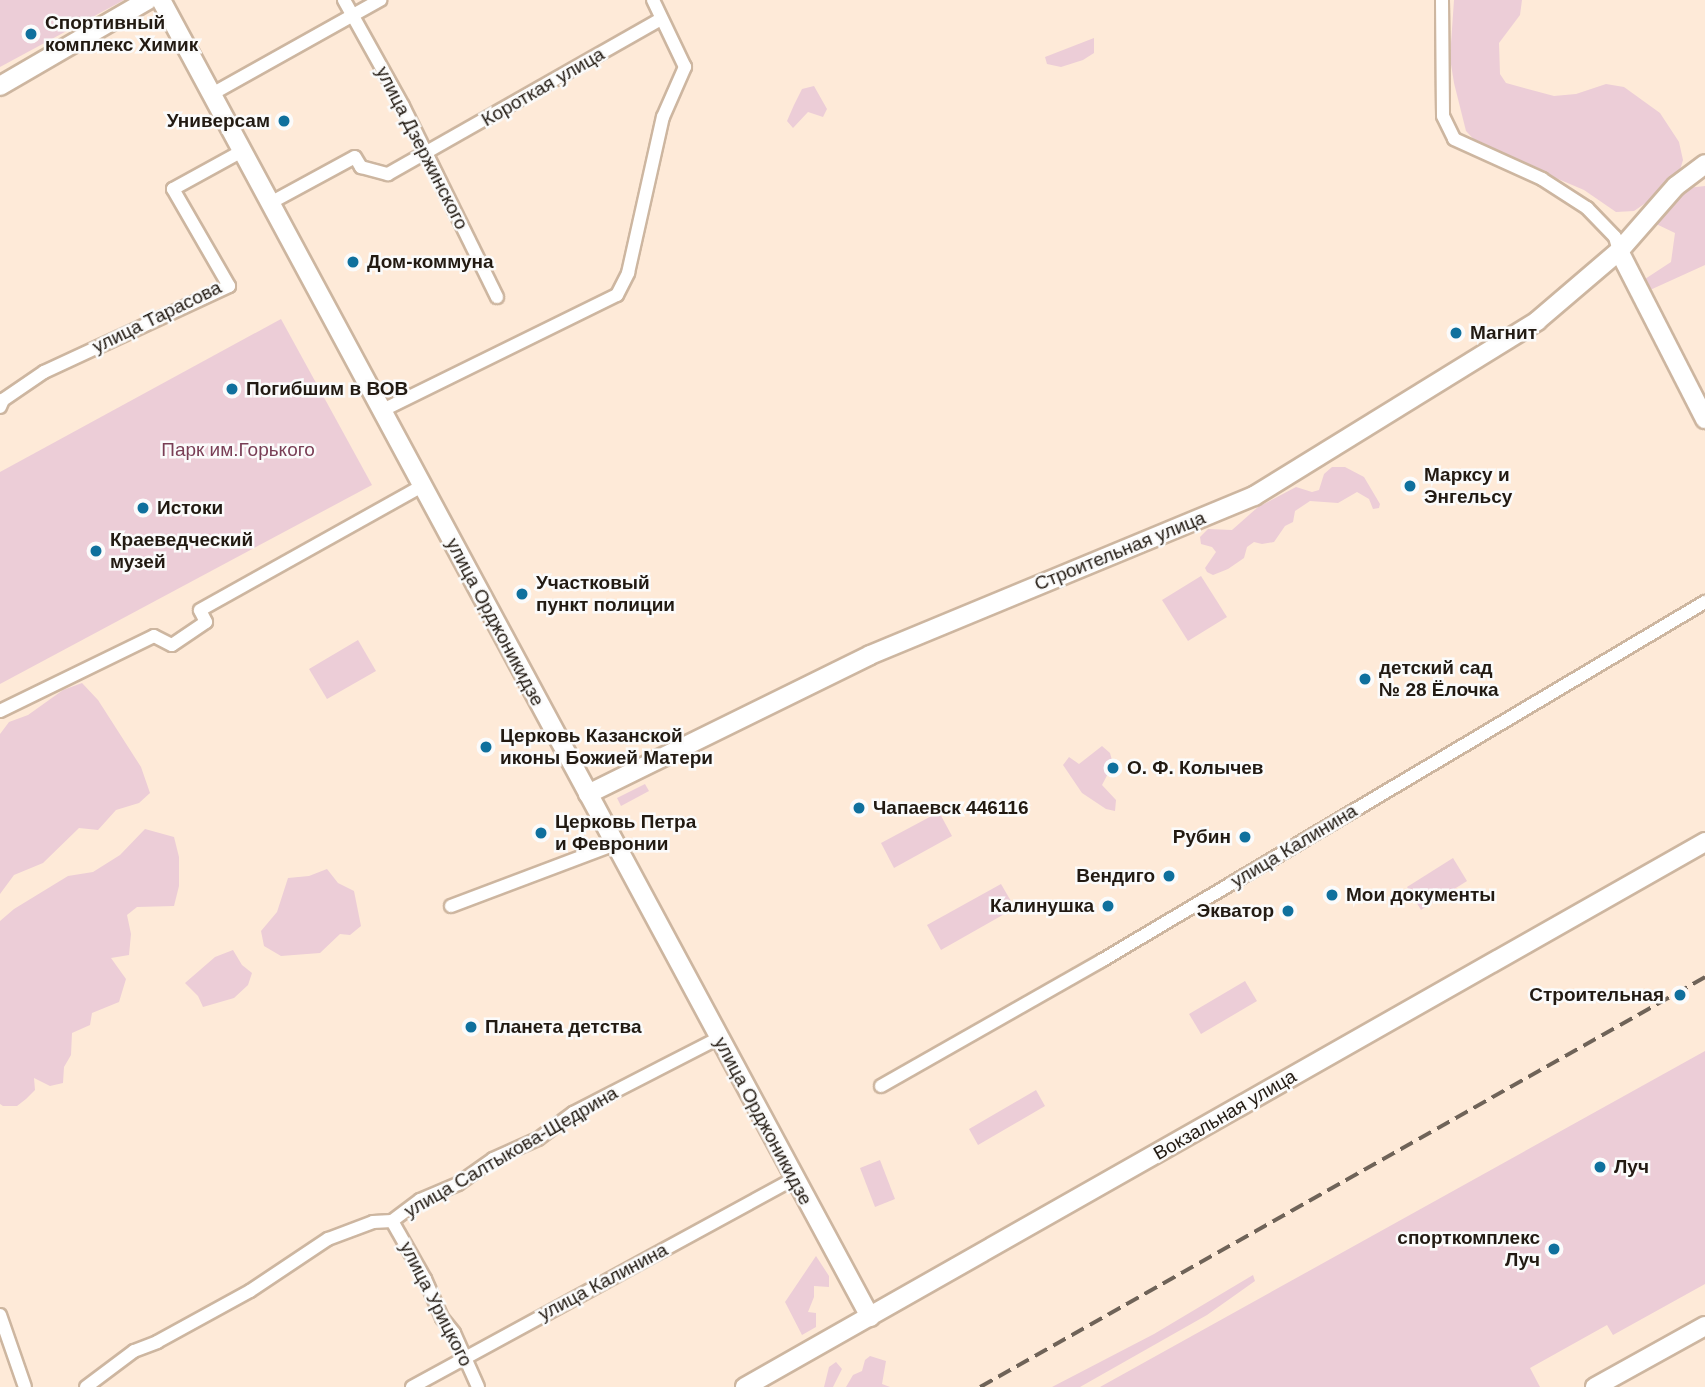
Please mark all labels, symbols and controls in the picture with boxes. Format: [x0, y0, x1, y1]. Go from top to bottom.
place label: Спортивный комплекс Химик [45, 12, 198, 56]
marker: Спортивный комплекс Химик [23, 26, 39, 42]
street label: Короткая улица [477, 43, 609, 131]
street label: улица Дзержинского [371, 63, 473, 233]
place label: Универсам [167, 110, 270, 132]
marker: Универсам [276, 113, 292, 129]
place label: Дом-коммуна [367, 251, 494, 273]
marker: Дом-коммуна [345, 254, 361, 270]
street label: улица Тарасова [89, 276, 225, 358]
place label: Магнит [1470, 322, 1537, 344]
marker: Магнит [1448, 325, 1464, 341]
place label: Погибшим в ВОВ [246, 378, 408, 400]
marker: Погибшим в ВОВ [224, 381, 240, 397]
park label: Парк им.Горького [161, 439, 315, 461]
place label: Марксу и Энгельсу [1424, 464, 1512, 508]
marker: Марксу и Энгельсу [1402, 478, 1418, 494]
place label: Истоки [157, 497, 223, 519]
marker: Истоки [135, 500, 151, 516]
street label: Строительная улица [1031, 506, 1209, 596]
place label: Краеведческий музей [110, 529, 253, 573]
street label: улица Орджоникидзе [441, 534, 549, 710]
marker: Краеведческий музей [88, 543, 104, 559]
place label: Участковый пункт полиции [536, 572, 675, 616]
marker: Участковый пункт полиции [514, 586, 530, 602]
place label: детский сад № 28 Ёлочка [1379, 657, 1499, 701]
marker: детский сад № 28 Ёлочка [1357, 671, 1373, 687]
place label: Церковь Казанской иконы Божией Матери [500, 725, 713, 769]
marker: Церковь Казанской иконы Божией Матери [478, 739, 494, 755]
place label: О. Ф. Колычев [1127, 757, 1263, 779]
marker: О. Ф. Колычев [1105, 760, 1121, 776]
place label: Чапаевск 446116 [873, 797, 1028, 819]
street label: улица Калинина [1227, 799, 1361, 893]
marker: Чапаевск 446116 [851, 800, 867, 816]
place label: Церковь Петра и Февронии [555, 811, 696, 855]
marker: Церковь Петра и Февронии [533, 825, 549, 841]
place label: Рубин [1173, 826, 1231, 848]
marker: Рубин [1237, 829, 1253, 845]
place label: Вендиго [1076, 865, 1155, 887]
marker: Вендиго [1161, 868, 1177, 884]
place label: Мои документы [1346, 884, 1496, 906]
marker: Мои документы [1324, 887, 1340, 903]
place label: Калинушка [990, 895, 1094, 917]
marker: Калинушка [1100, 898, 1116, 914]
place label: Экватор [1197, 900, 1274, 922]
marker: Экватор [1280, 903, 1296, 919]
place label: Строительная [1529, 984, 1664, 1006]
marker: Строительная [1670, 985, 1690, 1005]
place label: Планета детства [485, 1016, 642, 1038]
marker: Планета детства [463, 1019, 479, 1035]
street label: улица Орджоникидзе [709, 1033, 817, 1209]
street label: Вокзальная улица [1150, 1065, 1300, 1165]
street label: улица Салтыкова-Щедрина [400, 1081, 622, 1223]
place label: Луч [1614, 1156, 1649, 1178]
marker: Луч [1592, 1159, 1608, 1175]
place label: спорткомплекс Луч [1397, 1227, 1540, 1271]
street label: улица Урицкого [395, 1238, 477, 1370]
street label: улица Калинина [535, 1238, 671, 1326]
marker: спорткомплекс Луч [1546, 1241, 1562, 1257]

